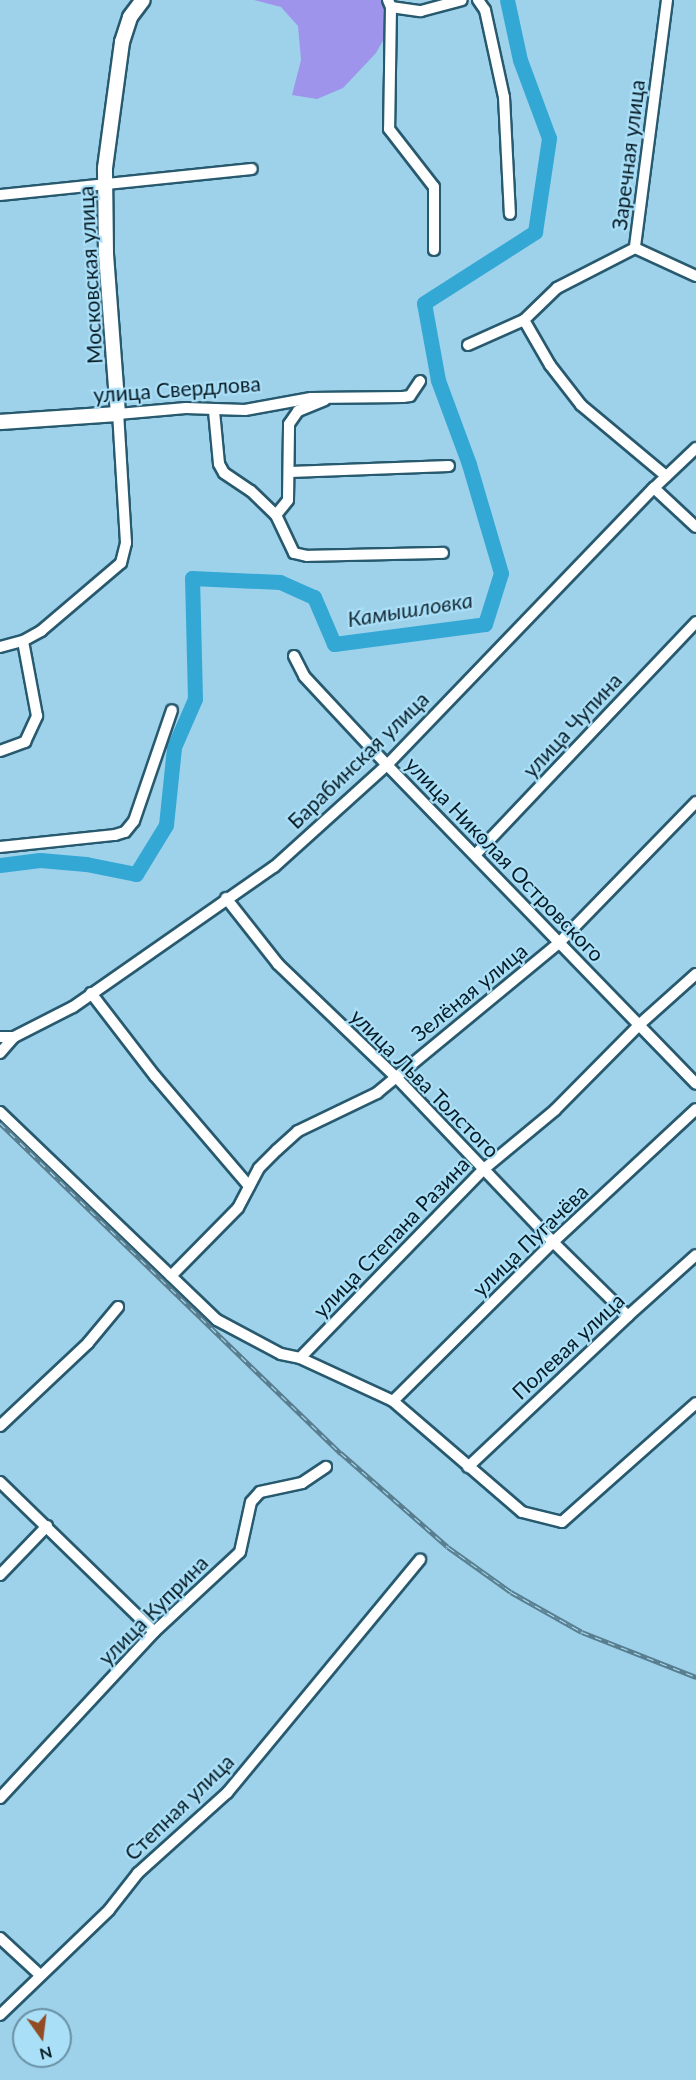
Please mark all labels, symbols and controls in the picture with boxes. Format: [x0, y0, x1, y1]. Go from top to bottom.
street label: Заречная улица [606, 78, 650, 232]
street label: Московская улица [73, 185, 107, 365]
street label: улица Свердлова [93, 371, 261, 407]
water label: Камышловка [345, 586, 475, 632]
street label: улица Чупина [517, 668, 627, 782]
street label: Барабинская улица [282, 686, 434, 834]
street label: улица Николая Островского [400, 751, 610, 967]
street label: Зелёная улица [406, 938, 532, 1046]
street label: улица Льва Толстого [345, 1003, 505, 1163]
street label: улица Степана Разина [308, 1151, 474, 1323]
street label: улица Пугачёва [467, 1179, 593, 1301]
street label: Полевая улица [507, 1288, 629, 1404]
street label: улица Куприна [93, 1550, 213, 1670]
street label: Степная улица [119, 1749, 239, 1865]
north arrow [12, 2008, 72, 2068]
text: N [38, 2043, 54, 2065]

